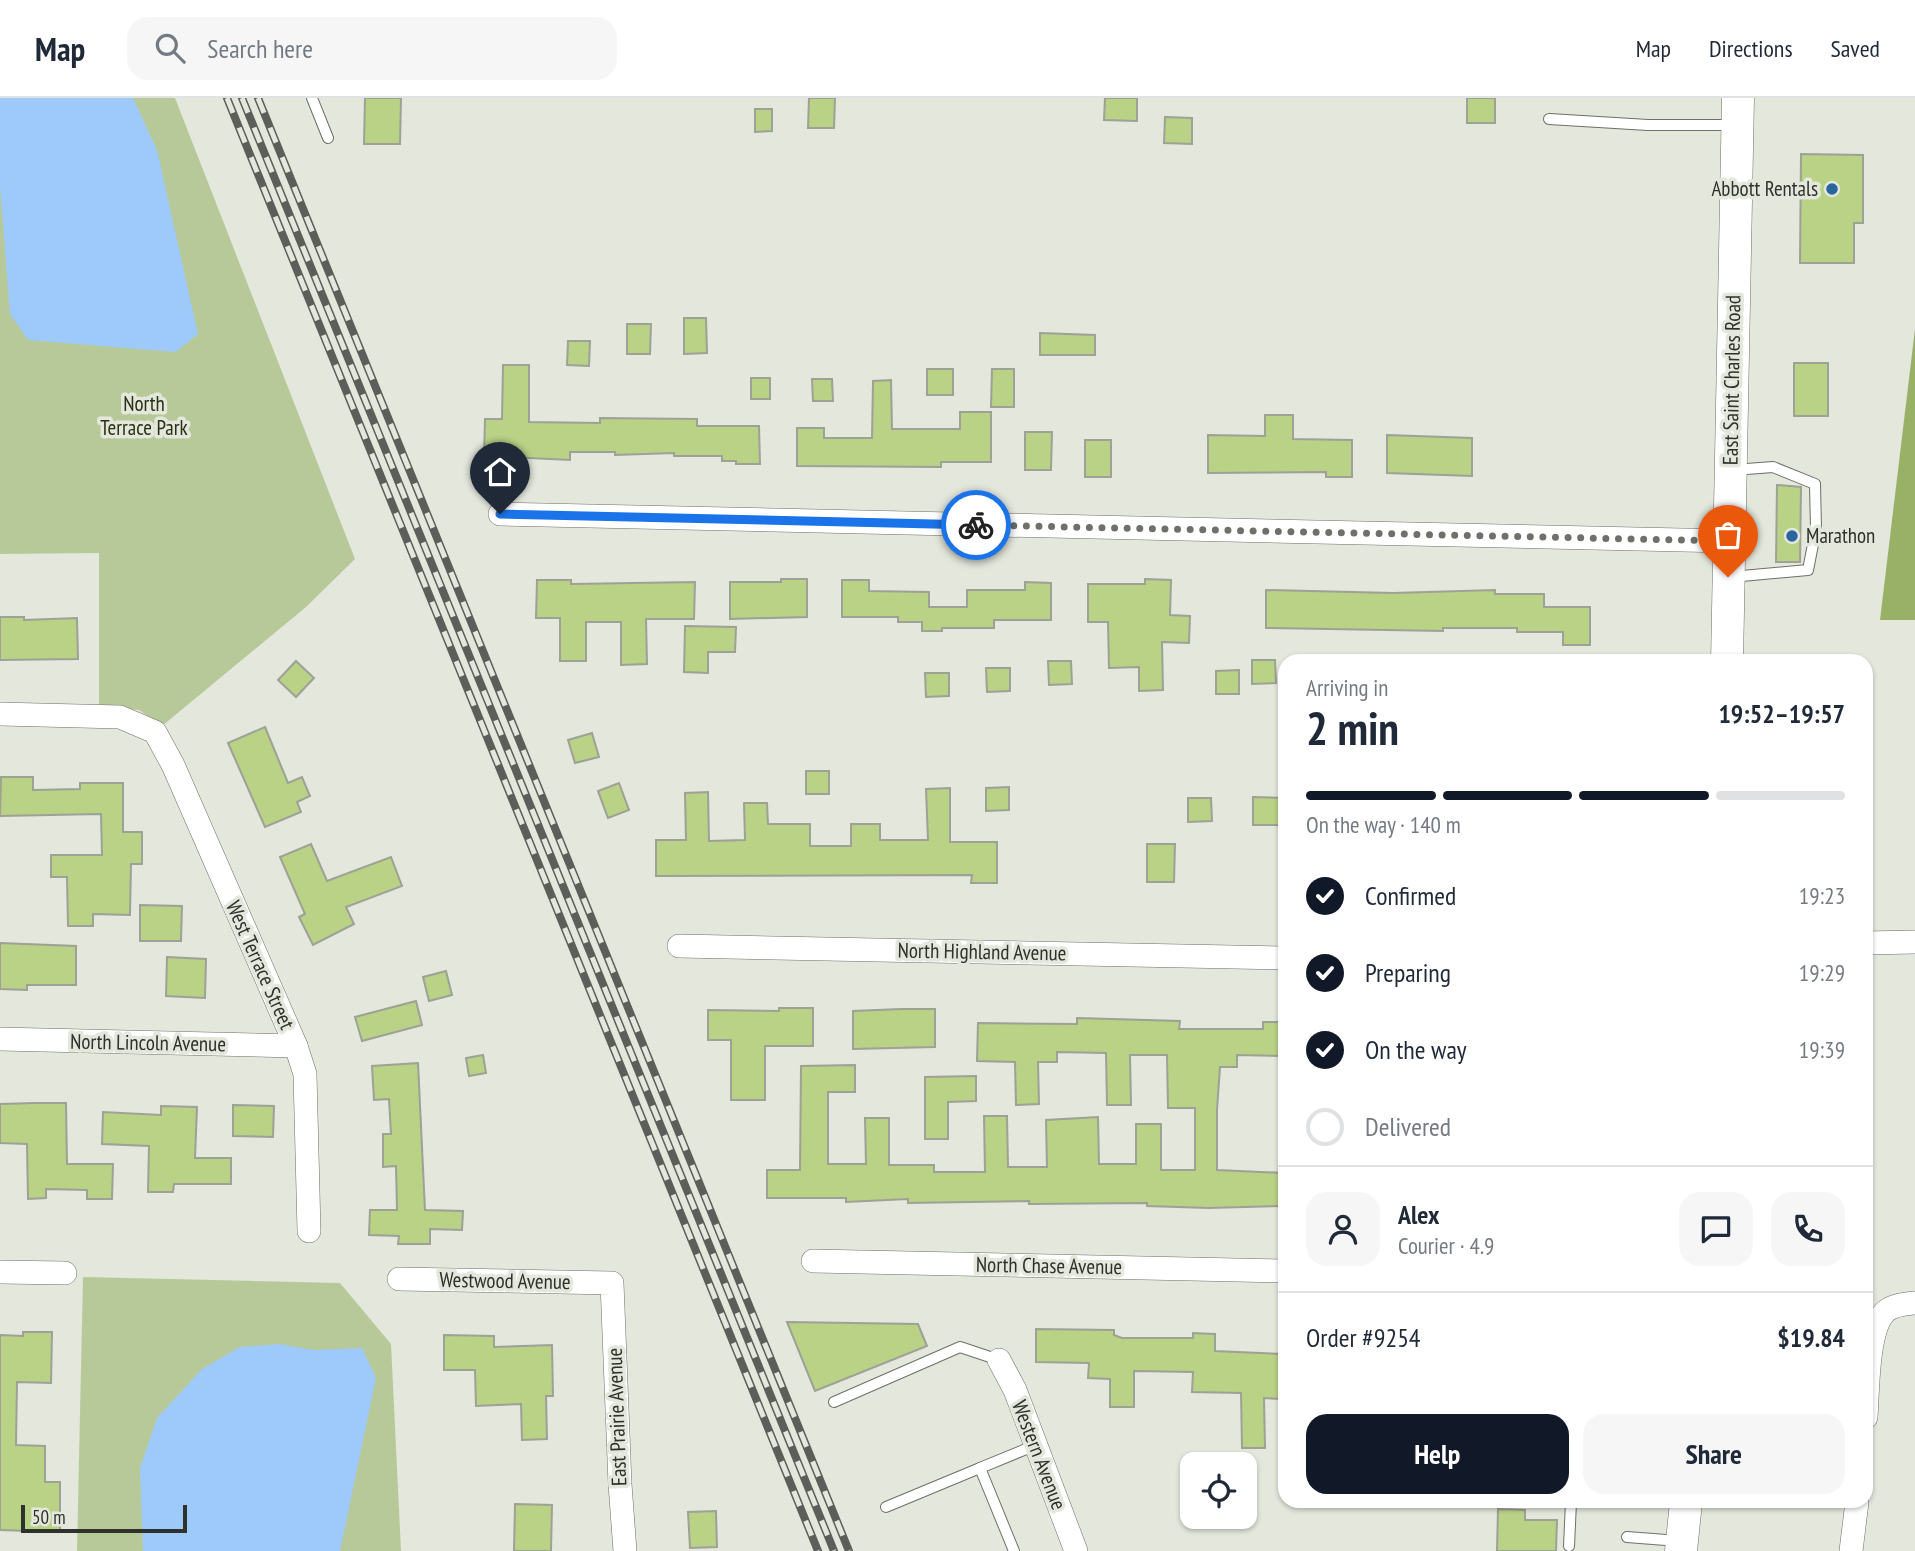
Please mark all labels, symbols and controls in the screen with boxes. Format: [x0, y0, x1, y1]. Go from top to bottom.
search box [127, 17, 617, 80]
text: Map [35, 27, 85, 70]
icon: search [151, 29, 189, 67]
text: Search here [207, 32, 313, 65]
text: Map [1636, 33, 1671, 64]
text: Directions [1709, 33, 1793, 64]
text: Saved [1831, 33, 1880, 64]
place label: Abbott Rentals [1711, 175, 1818, 202]
marker: Abbott Rentals [1824, 181, 1840, 197]
street label: East Saint Charles Road [1717, 295, 1746, 465]
park label: North Terrace Park [100, 390, 188, 441]
pin [470, 442, 530, 514]
icon: home [481, 453, 519, 491]
courier [941, 490, 1011, 560]
pin [1698, 505, 1758, 577]
icon: bike [957, 506, 995, 544]
icon: bag [1709, 516, 1747, 554]
place label: Marathon [1806, 522, 1875, 549]
marker: Marathon [1784, 528, 1800, 544]
text: Arriving in [1306, 673, 1388, 702]
text: 19:52–19:57 [1718, 697, 1845, 730]
text: 2 min [1306, 698, 1399, 758]
text: On the way · 140 m [1306, 810, 1461, 839]
icon: check [1306, 877, 1344, 915]
text: Confirmed [1365, 879, 1456, 912]
text: 19:23 [1799, 881, 1845, 910]
street label: West Terrace Street [220, 896, 301, 1034]
street label: North Highland Avenue [897, 937, 1067, 966]
icon: check [1306, 954, 1344, 992]
text: Preparing [1365, 956, 1451, 989]
text: 19:29 [1799, 958, 1845, 987]
street label: North Lincoln Avenue [70, 1028, 226, 1057]
icon: check [1306, 1031, 1344, 1069]
text: On the way [1365, 1033, 1467, 1066]
text: 19:39 [1799, 1035, 1845, 1064]
text: Delivered [1365, 1110, 1451, 1143]
button: person [1306, 1192, 1380, 1266]
button: chat [1679, 1192, 1753, 1266]
button: phone [1771, 1192, 1845, 1266]
text: Alex [1398, 1198, 1439, 1231]
text: Courier · 4.9 [1398, 1231, 1494, 1260]
street label: North Chase Avenue [976, 1251, 1122, 1280]
street label: Westwood Avenue [439, 1266, 571, 1295]
text: Order #9254 [1306, 1321, 1421, 1354]
text: $19.84 [1777, 1321, 1845, 1354]
street label: East Prairie Avenue [601, 1347, 632, 1487]
street label: Western Avenue [1006, 1396, 1073, 1514]
button: Help [1306, 1414, 1569, 1494]
button: Share [1583, 1414, 1845, 1494]
map controls [1180, 1452, 1257, 1529]
button: locate [1180, 1452, 1257, 1529]
scale bar [21, 1502, 187, 1534]
text: 50 m [32, 1505, 66, 1529]

